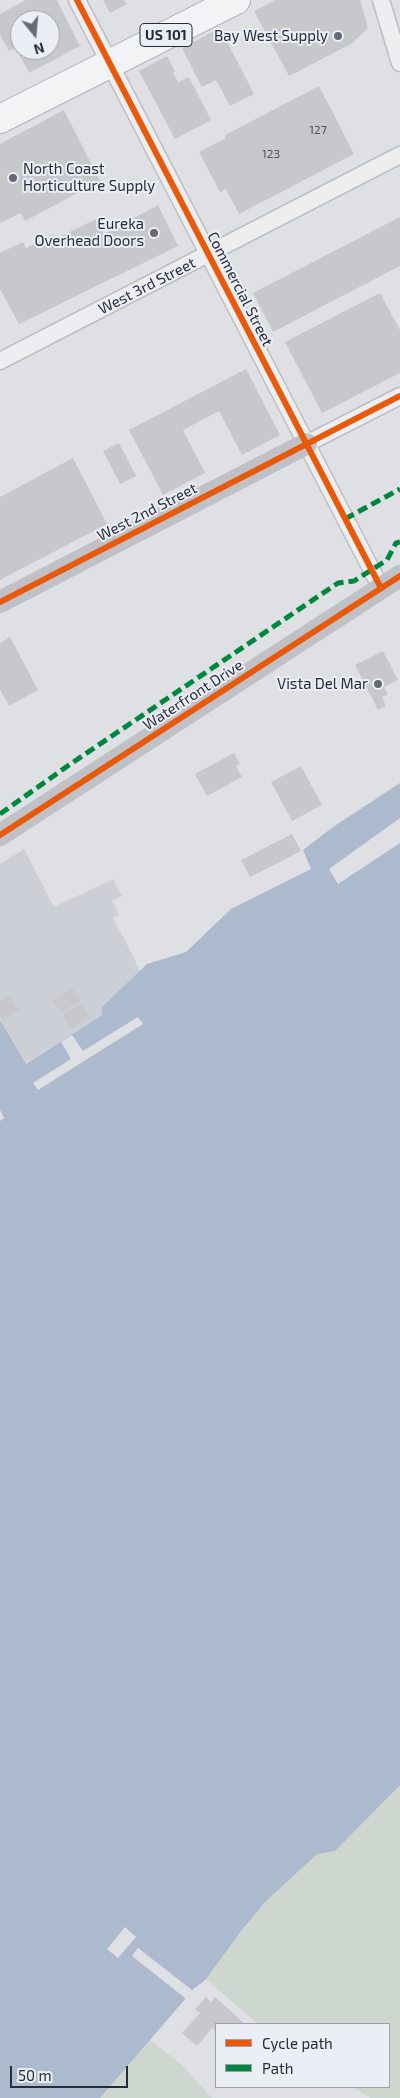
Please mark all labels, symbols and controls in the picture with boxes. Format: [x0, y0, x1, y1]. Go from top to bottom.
north arrow [10, 10, 60, 60]
road number: US 101 [140, 24, 192, 46]
place label: Bay West Supply [214, 27, 328, 45]
marker: Bay West Supply [332, 30, 344, 42]
text: N [32, 39, 47, 58]
house number: 127 [309, 123, 327, 137]
house number: 123 [262, 147, 280, 161]
place label: North Coast Horticulture Supply [23, 160, 155, 195]
marker: North Coast Horticulture Supply [7, 172, 19, 184]
place label: Eureka Overhead Doors [34, 215, 144, 250]
marker: Eureka Overhead Doors [148, 227, 160, 239]
street label: Commercial Street [203, 229, 277, 349]
street label: West 3rd Street [95, 254, 199, 318]
street label: West 2nd Street [94, 479, 200, 545]
street label: Waterfront Drive [140, 656, 246, 734]
place label: Vista Del Mar [277, 675, 368, 693]
marker: Vista Del Mar [372, 678, 384, 690]
legend [215, 2023, 390, 2088]
text: Cycle path [262, 2034, 333, 2052]
scale bar [12, 2056, 130, 2088]
text: Path [262, 2059, 293, 2077]
text: 50 m [18, 2066, 52, 2084]

